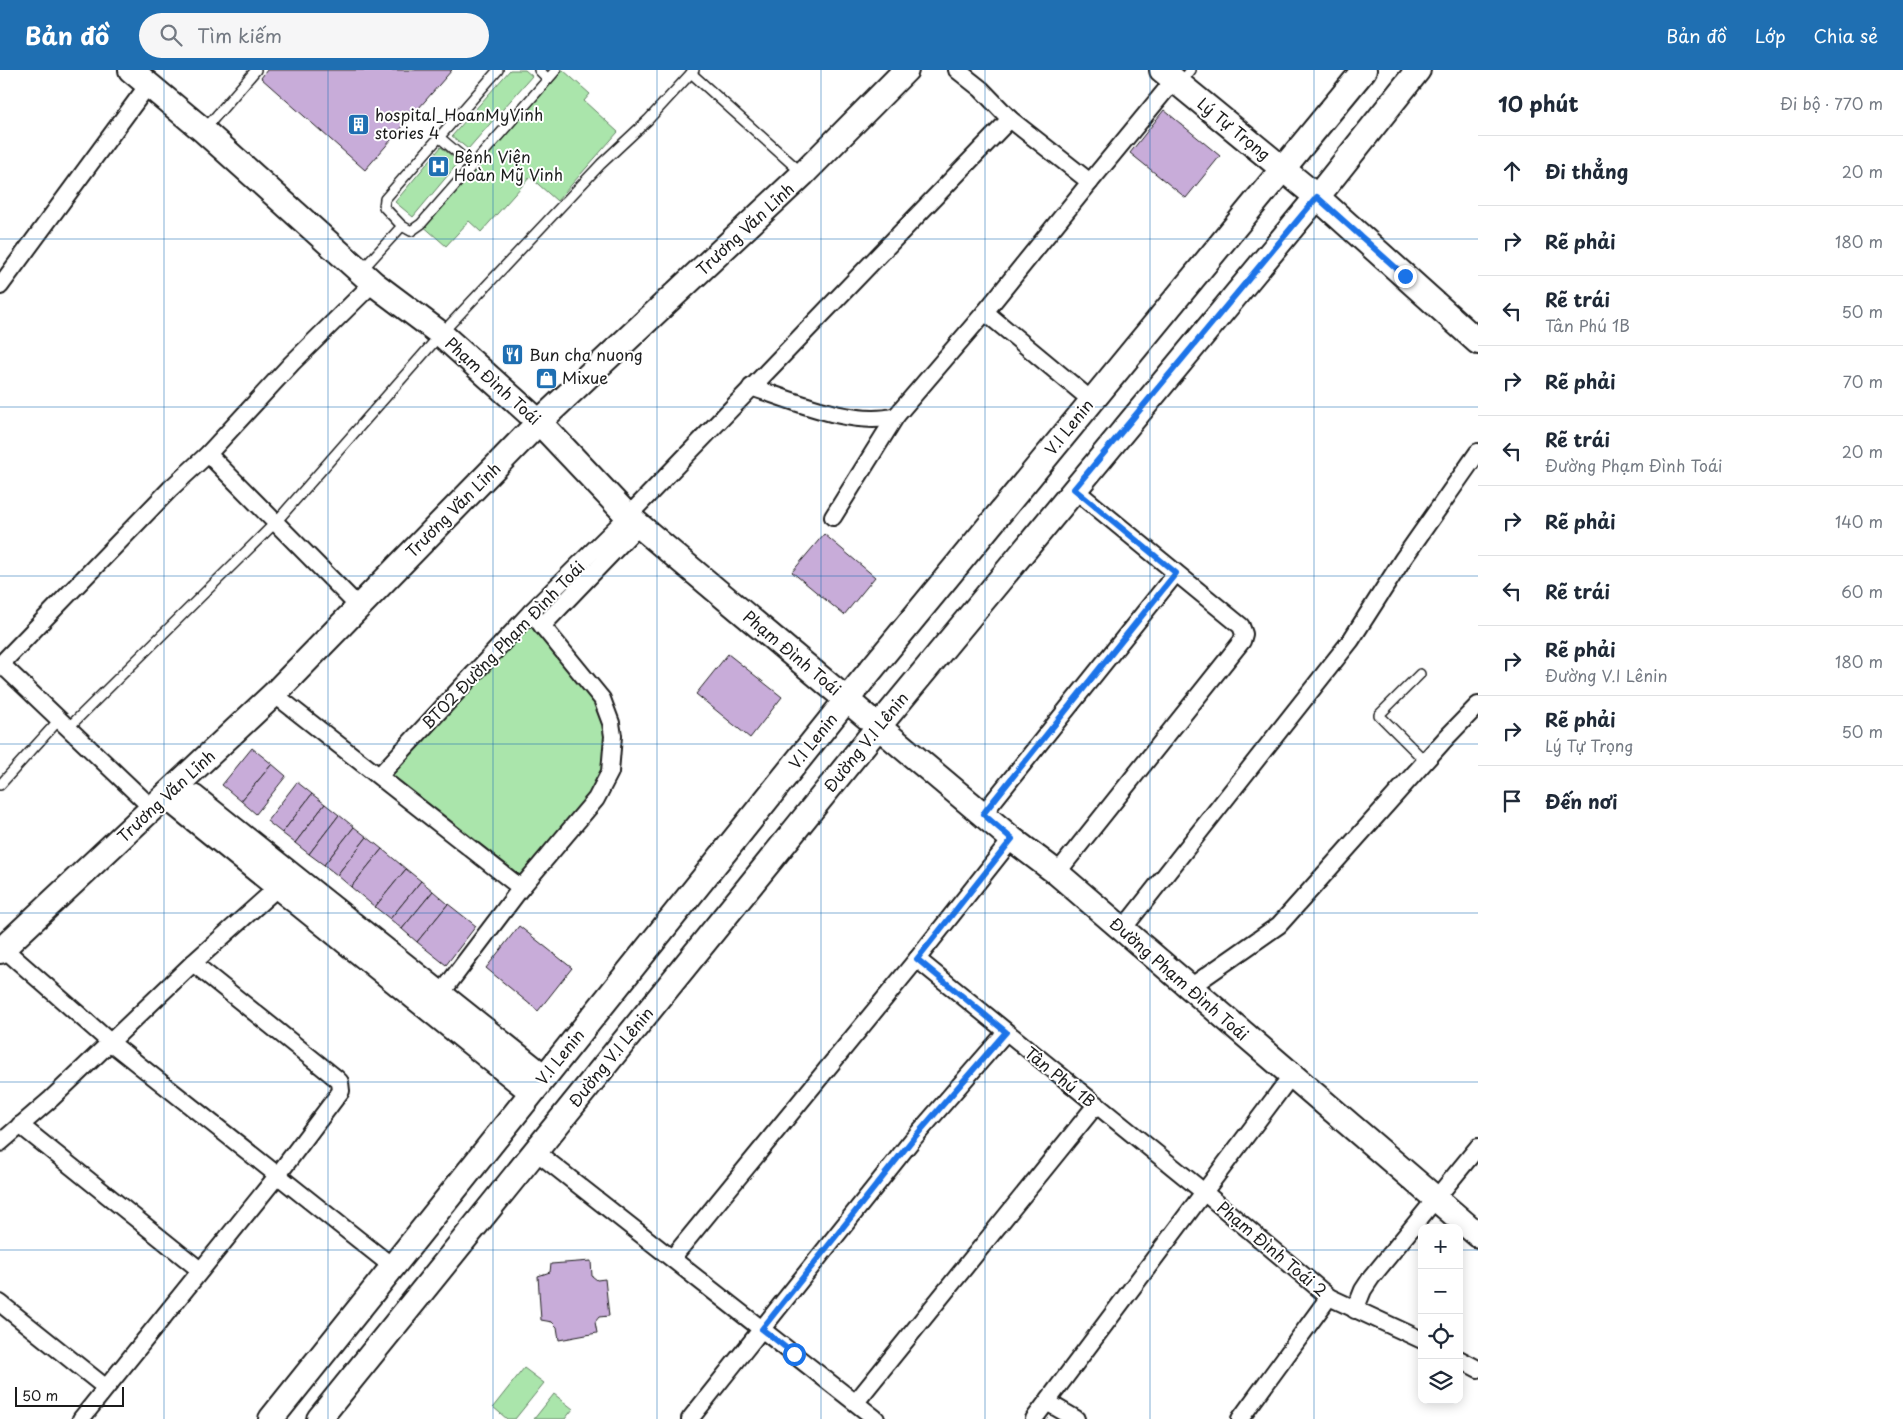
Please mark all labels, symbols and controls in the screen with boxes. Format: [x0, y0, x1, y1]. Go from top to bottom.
search box [139, 13, 489, 58]
text: Bản đồ [25, 17, 109, 53]
icon: search [157, 21, 185, 49]
text: Tìm kiếm [197, 21, 282, 49]
text: Bản đồ [1666, 22, 1727, 49]
text: Lớp [1755, 22, 1786, 49]
text: Chia sẻ [1814, 22, 1878, 49]
text: 10 phút [1498, 87, 1579, 119]
street label: Lý Tự Trọng [1193, 91, 1277, 165]
text: Đi bộ · 770 m [1780, 91, 1883, 115]
place label: hospital_HoanMyVinh stories 4 [375, 102, 543, 144]
building icon: hospital_HoanMyVinh stories 4 [347, 112, 371, 136]
place label: Bệnh Viện Hoàn Mỹ Vinh [454, 144, 563, 186]
hospital icon: Bệnh Viện Hoàn Mỹ Vinh [426, 154, 450, 178]
icon: ahead [1498, 157, 1526, 185]
text: Đi thẳng [1545, 157, 1628, 185]
text: 20 m [1842, 159, 1883, 183]
street label: Trương Văn Lĩnh [690, 176, 799, 280]
icon: right [1498, 227, 1526, 255]
text: Rẽ phải [1545, 227, 1616, 255]
text: 180 m [1835, 229, 1883, 253]
route end [1394, 265, 1417, 288]
text: Rẽ trái [1545, 285, 1610, 313]
icon: left [1498, 297, 1526, 325]
text: 50 m [1842, 299, 1883, 323]
text: Tân Phú 1B [1545, 313, 1630, 337]
street label: Phạm Đình Toái [441, 331, 547, 430]
place label: Bun cha nuong [529, 342, 643, 366]
restaurant icon: Bun cha nuong [501, 343, 525, 367]
place label: Mixue [562, 365, 608, 389]
shop icon: Mixue [534, 366, 558, 390]
icon: right [1498, 367, 1526, 395]
text: Rẽ phải [1545, 367, 1616, 395]
text: 70 m [1843, 369, 1883, 393]
street label: V.I Lenin [1038, 393, 1098, 460]
text: Rẽ trái [1545, 425, 1610, 453]
icon: left [1498, 437, 1526, 465]
text: 20 m [1842, 439, 1883, 463]
text: Đường Phạm Đình Toái [1545, 453, 1722, 477]
street label: Trương Văn Lĩnh [399, 456, 505, 562]
icon: right [1498, 507, 1526, 535]
text: Rẽ phải [1545, 507, 1616, 535]
text: 140 m [1835, 509, 1883, 533]
street label: BT02 Đường Phạm Đình Toái [415, 555, 589, 734]
icon: left [1498, 577, 1526, 605]
text: Rẽ trái [1545, 577, 1610, 605]
text: 60 m [1841, 579, 1883, 603]
street label: Phạm Đình Toái [739, 604, 847, 700]
text: Rẽ phải [1545, 635, 1616, 663]
icon: right [1498, 647, 1526, 675]
text: 180 m [1835, 649, 1883, 673]
text: Đường V.I Lênin [1545, 663, 1668, 687]
street label: Đường V.I Lênin [817, 686, 913, 797]
text: Rẽ phải [1545, 705, 1616, 733]
street label: V.I Lenin [782, 707, 842, 774]
icon: right [1498, 717, 1526, 745]
text: 50 m [1842, 719, 1883, 743]
text: Lý Tự Trọng [1545, 733, 1633, 757]
street label: Trương Văn Lĩnh [111, 743, 220, 847]
icon: arrive [1498, 787, 1526, 815]
text: Đến nơi [1545, 787, 1618, 815]
street label: Đường Phạm Đình Toái [1105, 911, 1254, 1045]
street label: Đường V.I Lênin [562, 1001, 658, 1112]
street label: V.I Lenin [529, 1023, 589, 1090]
street label: Tân Phú 1B [1020, 1040, 1101, 1112]
street label: Phạm Đình Toái 2 [1212, 1195, 1333, 1301]
map controls [1418, 1224, 1463, 1404]
button: + [1418, 1224, 1463, 1269]
button: − [1418, 1269, 1463, 1314]
button: locate [1418, 1314, 1463, 1359]
route start [783, 1343, 806, 1366]
button: layers [1418, 1359, 1463, 1404]
scale bar [15, 1384, 124, 1407]
text: 50 m [22, 1385, 58, 1406]

